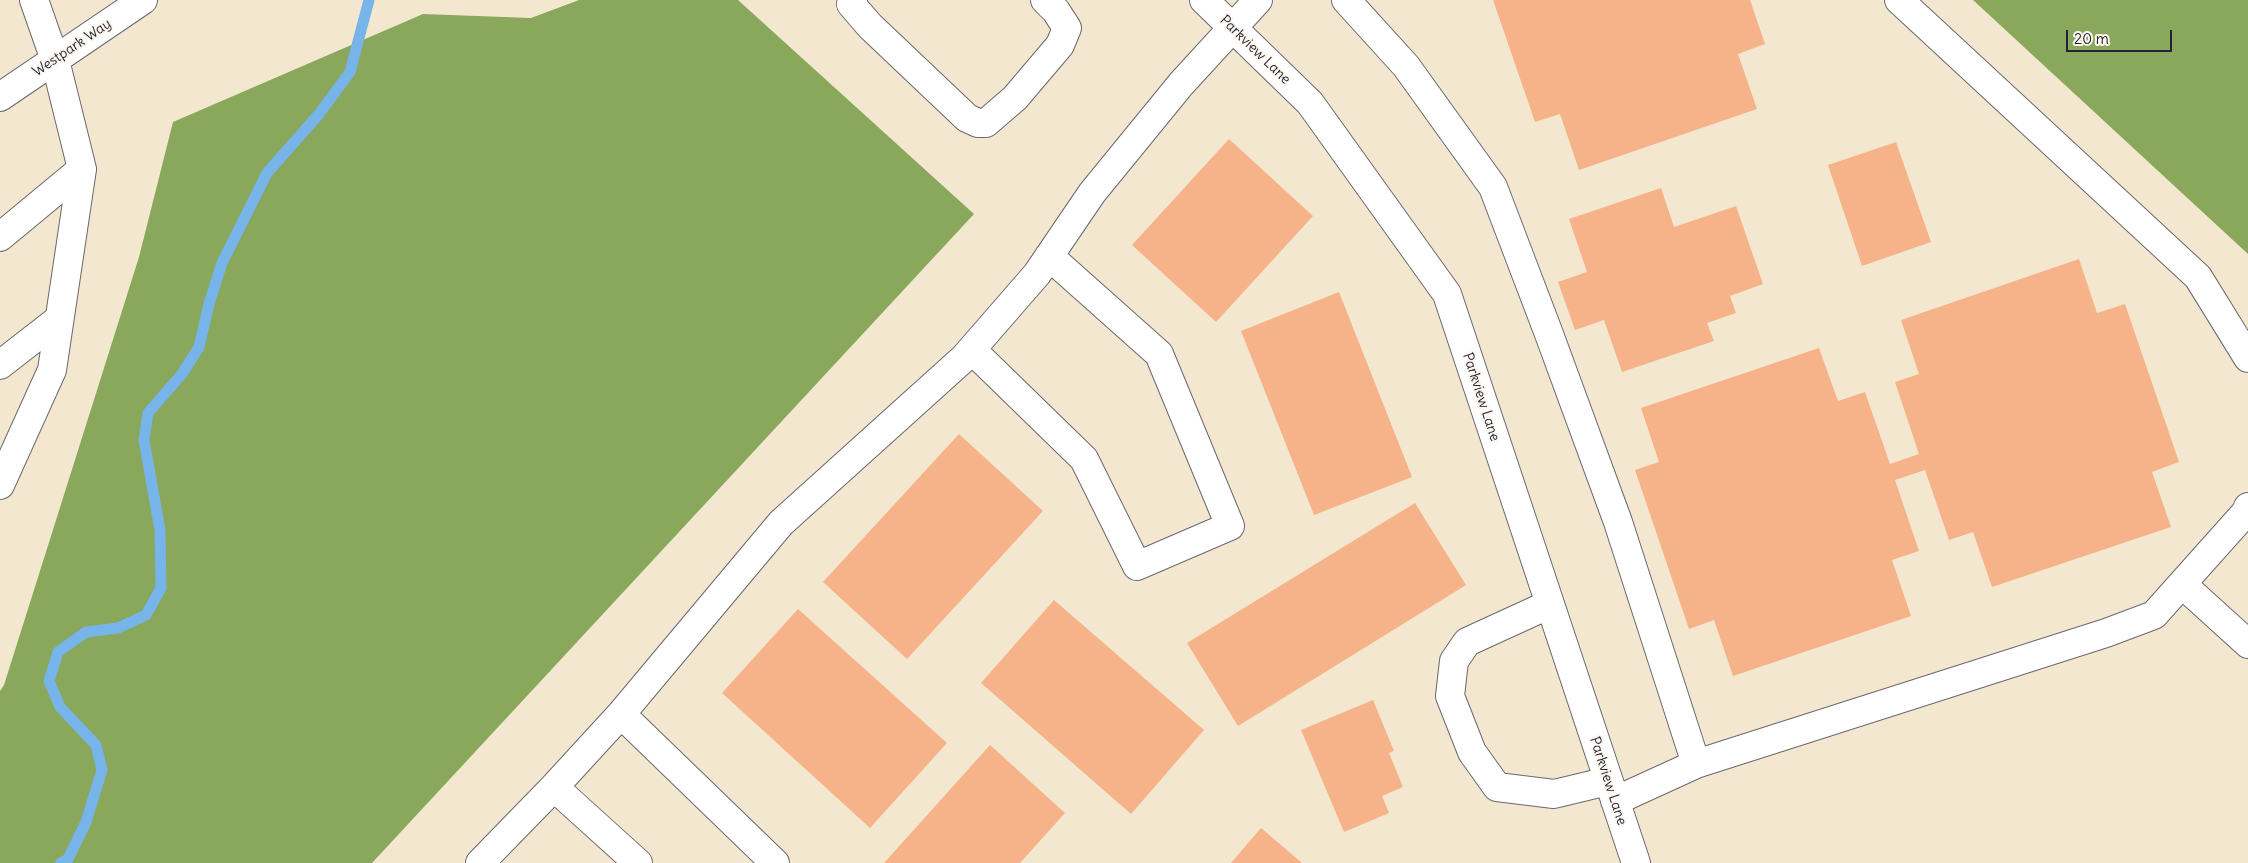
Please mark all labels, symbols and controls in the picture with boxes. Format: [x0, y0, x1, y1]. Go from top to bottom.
street label: Parkview Lane [1216, 12, 1294, 88]
street label: Westpark Way [30, 16, 114, 80]
scale bar [2068, 20, 2174, 52]
text: 20 m [2074, 29, 2109, 48]
street label: Parkview Lane [1459, 351, 1503, 443]
street label: Parkview Lane [1586, 735, 1630, 827]

